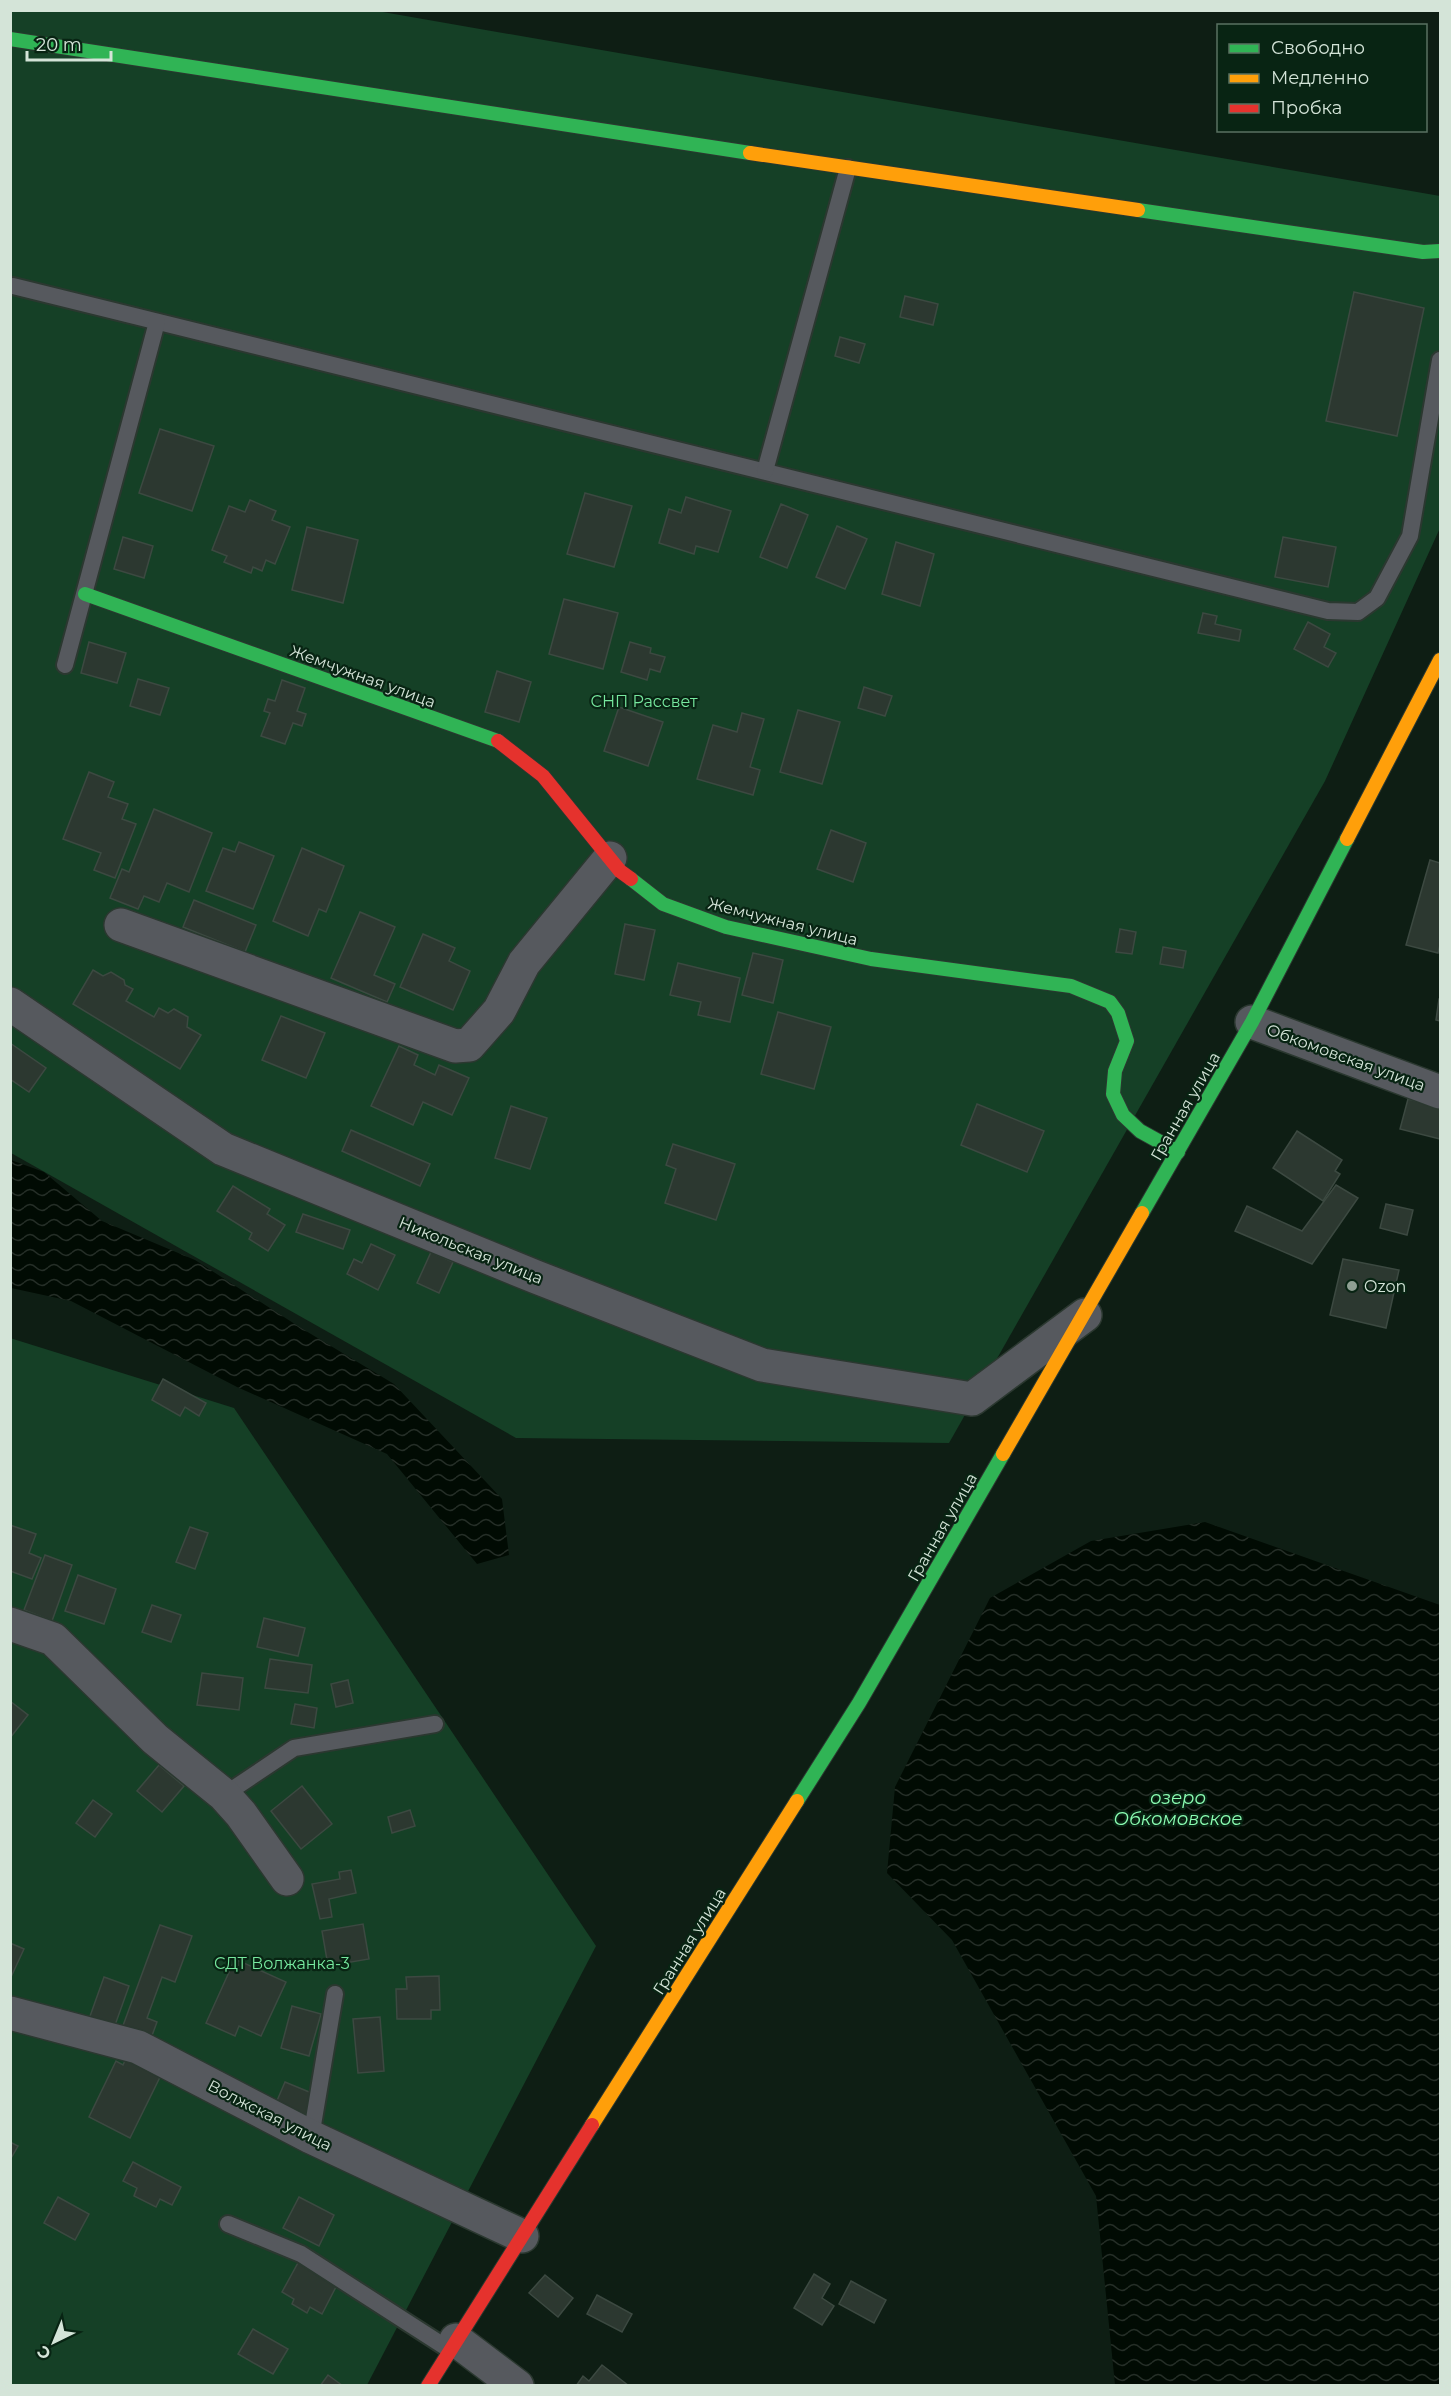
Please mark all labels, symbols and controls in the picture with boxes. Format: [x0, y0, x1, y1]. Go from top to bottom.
scale bar [27, 24, 111, 62]
legend [1217, 24, 1427, 132]
text: 20 m [36, 34, 82, 56]
text: Свободно [1271, 37, 1365, 59]
text: Медленно [1271, 67, 1369, 89]
text: Пробка [1271, 97, 1342, 119]
street label: Жемчужная улица [287, 641, 438, 712]
park label: СНП Рассвет [590, 692, 698, 711]
street label: Жемчужная улица [706, 894, 860, 949]
street label: Обкомовская улица [1264, 1020, 1428, 1095]
street label: Гранная улица [1147, 1049, 1224, 1164]
street label: Никольская улица [396, 1213, 546, 1288]
place label: Ozon [1364, 1277, 1406, 1296]
marker: Ozon [1345, 1279, 1359, 1293]
street label: Гранная улица [904, 1470, 981, 1585]
water label: озеро Обкомовское [1113, 1787, 1243, 1830]
street label: Гранная улица [649, 1884, 730, 1998]
park label: СДТ Волжанка-3 [214, 1954, 350, 1973]
street label: Волжская улица [205, 2076, 335, 2155]
north arrow [24, 2312, 84, 2372]
text: С [33, 2341, 55, 2364]

